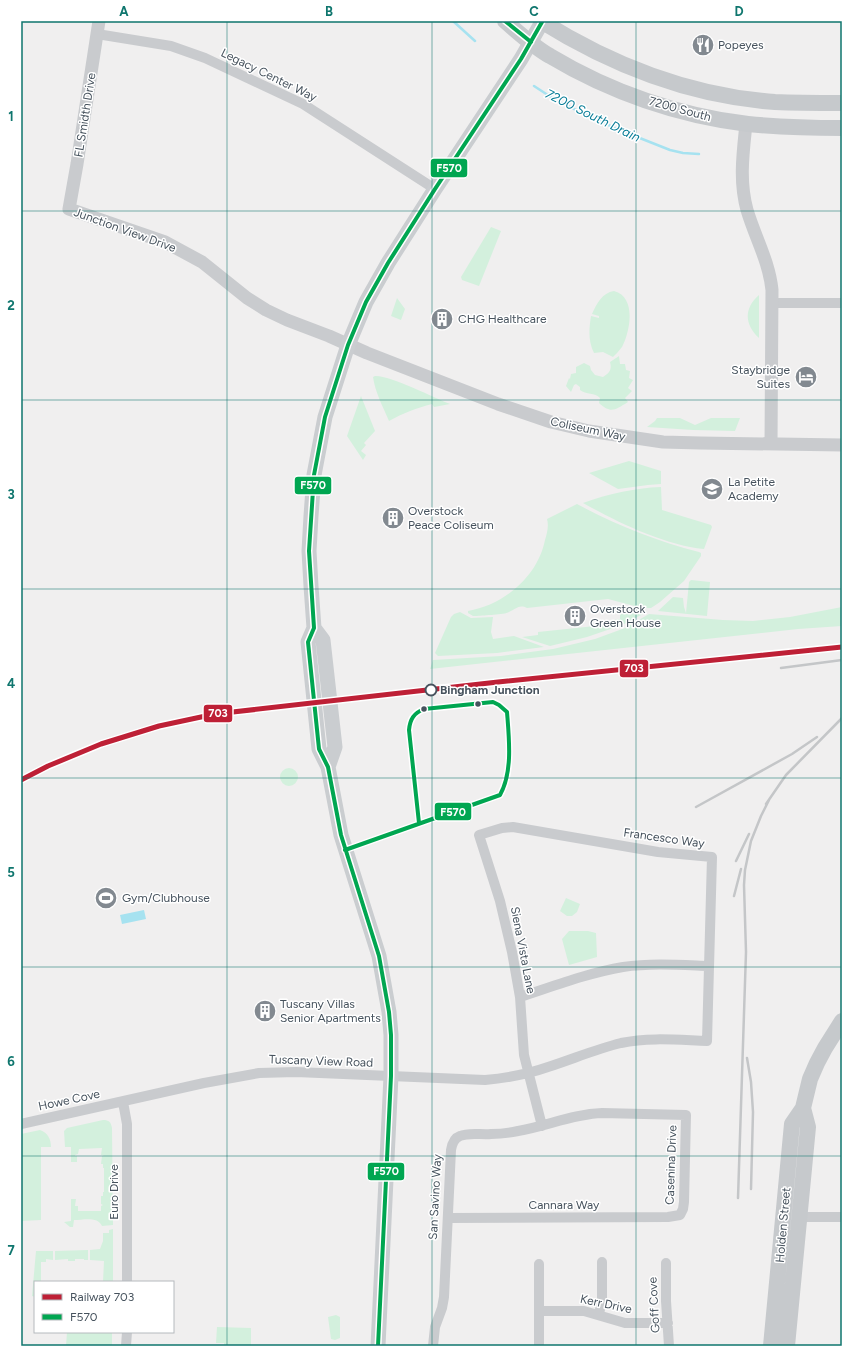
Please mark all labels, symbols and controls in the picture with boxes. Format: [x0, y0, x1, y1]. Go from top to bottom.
text: A [119, 4, 129, 19]
text: B [325, 4, 333, 19]
text: C [529, 4, 539, 19]
text: D [734, 4, 744, 19]
restaurant icon: Popeyes [690, 32, 716, 58]
place label: Popeyes [718, 38, 764, 52]
street label: Legacy Center Way [219, 46, 320, 105]
street label: FL Smidth Drive [71, 71, 99, 158]
water label: 7200 South Drain [543, 86, 643, 145]
street label: 7200 South [647, 94, 713, 124]
text: 1 [8, 109, 14, 124]
line badge: F570 [430, 158, 468, 178]
text: F570 [436, 162, 462, 175]
street label: Junction View Drive [72, 205, 178, 255]
text: 2 [7, 298, 15, 313]
building icon: CHG Healthcare [429, 306, 455, 332]
place label: CHG Healthcare [458, 312, 547, 326]
place label: Staybridge Suites [731, 363, 790, 391]
hotel icon: Staybridge Suites [793, 364, 819, 390]
street label: Coliseum Way [549, 414, 628, 444]
place label: La Petite Academy [728, 475, 779, 503]
line badge: F570 [294, 476, 332, 495]
school or university icon: La Petite Academy [699, 476, 725, 502]
text: F570 [300, 479, 326, 492]
text: 3 [7, 487, 15, 502]
place label: Overstock Peace Coliseum [408, 504, 494, 532]
building icon: Overstock Peace Coliseum [380, 505, 406, 531]
place label: Overstock Green House [590, 602, 661, 630]
building icon: Overstock Green House [562, 603, 588, 629]
line badge: 703 [619, 659, 649, 678]
text: 703 [624, 662, 644, 675]
text: 4 [7, 676, 15, 691]
marker: Bingham Junction [424, 683, 438, 697]
place label: Bingham Junction [440, 683, 540, 697]
unlabelled marker [473, 699, 483, 709]
line badge: 703 [203, 704, 233, 723]
unlabelled marker [419, 704, 429, 714]
text: 703 [208, 707, 228, 720]
line badge: F570 [434, 802, 472, 821]
text: F570 [440, 806, 466, 819]
street label: Francesco Way [623, 825, 706, 851]
text: 5 [7, 865, 15, 880]
sports icon: Gym/Clubhouse [93, 885, 119, 911]
place label: Gym/Clubhouse [122, 891, 210, 905]
street label: Siena Vista Lane [508, 905, 538, 995]
place label: Tuscany Villas Senior Apartments [280, 997, 381, 1025]
building icon: Tuscany Villas Senior Apartments [252, 998, 278, 1024]
street label: Tuscany View Road [269, 1052, 373, 1070]
text: 6 [7, 1054, 15, 1069]
street label: Howe Cove [37, 1087, 102, 1113]
street label: Casenina Drive [663, 1124, 679, 1205]
street label: San Savino Way [426, 1153, 444, 1240]
line badge: F570 [367, 1162, 405, 1181]
street label: Euro Drive [107, 1164, 121, 1220]
text: F570 [373, 1165, 399, 1178]
street label: Holden Street [773, 1186, 793, 1263]
street label: Cannara Way [529, 1198, 600, 1212]
text: 7 [7, 1243, 15, 1258]
street label: Goff Cove [646, 1276, 662, 1333]
legend [34, 1281, 174, 1333]
text: Railway 703 [70, 1290, 134, 1304]
street label: Kerr Drive [579, 1292, 634, 1316]
text: F570 [70, 1310, 98, 1324]

